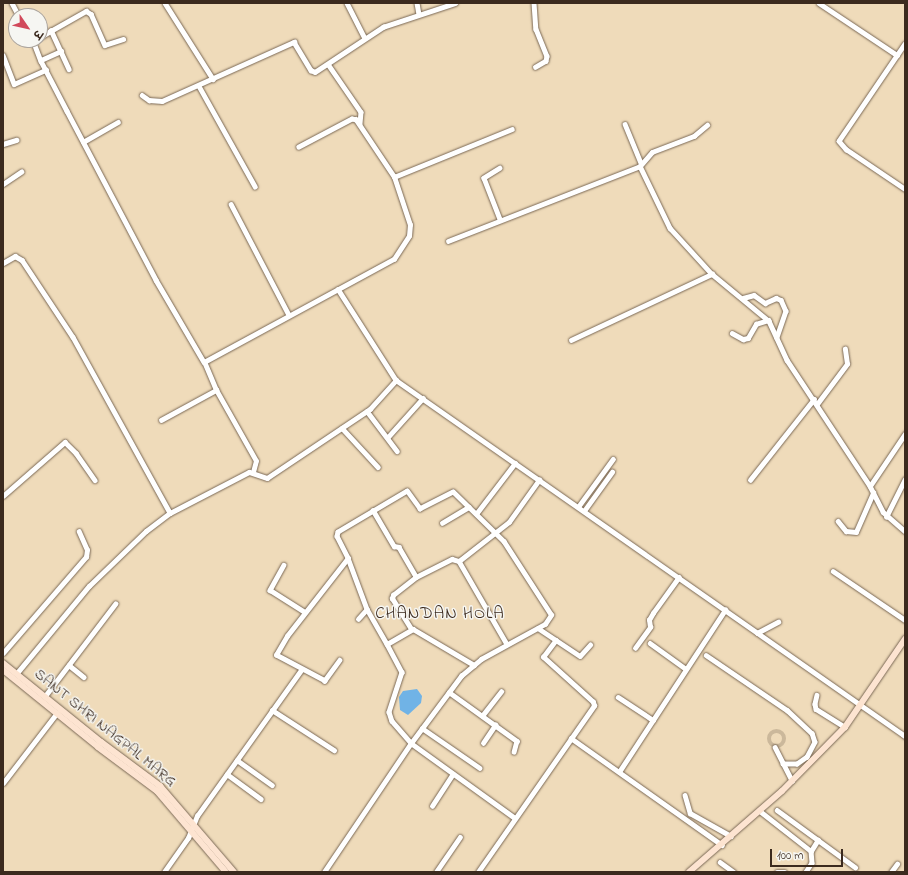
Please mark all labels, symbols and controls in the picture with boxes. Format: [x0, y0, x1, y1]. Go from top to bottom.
north arrow [8, 8, 48, 48]
text: उ [28, 27, 46, 42]
district label: CHANDAN HOLA [375, 604, 505, 624]
street label: SANT SHRI NAGPAL MARG [30, 665, 180, 791]
scale bar [772, 841, 845, 867]
text: 100 m [777, 847, 804, 865]

